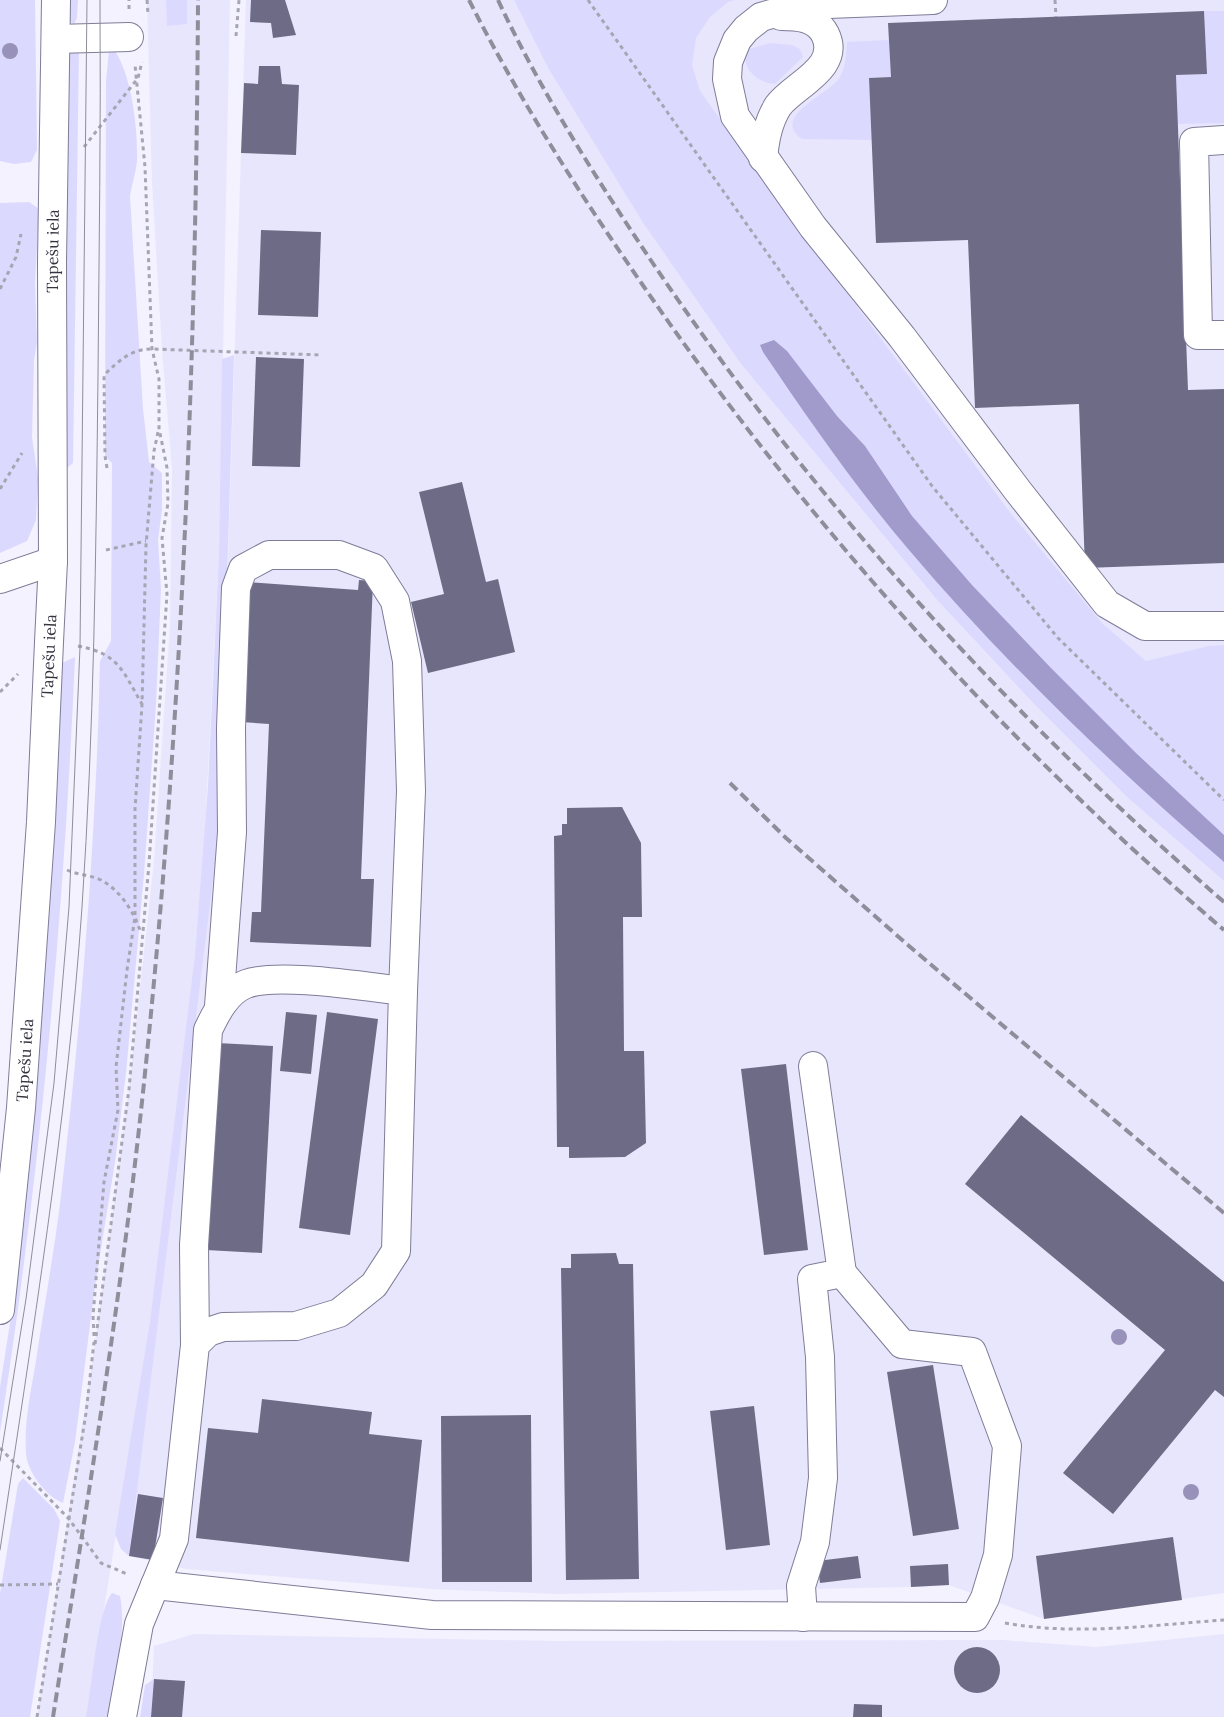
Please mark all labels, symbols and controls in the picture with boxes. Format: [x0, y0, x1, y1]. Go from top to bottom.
street label: Tapešu iela [42, 209, 63, 293]
street label: Tapešu iela [37, 614, 60, 698]
street label: Tapešu iela [11, 1018, 37, 1102]

